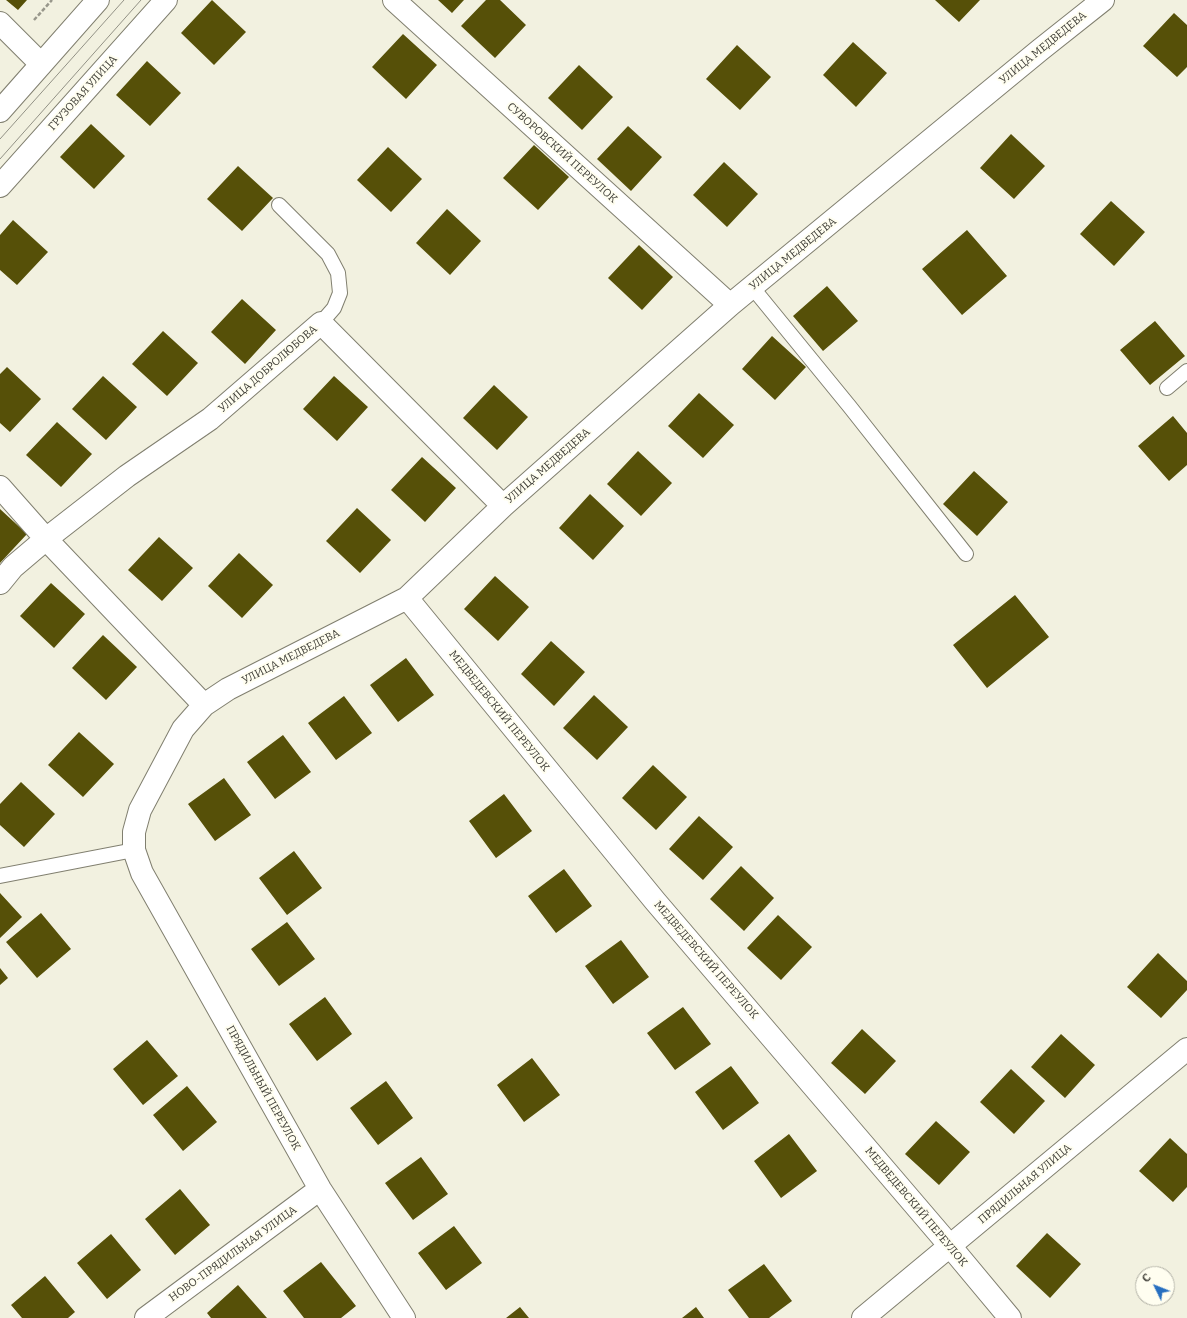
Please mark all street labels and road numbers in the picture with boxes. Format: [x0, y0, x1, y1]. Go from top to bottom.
street label: УЛИЦА МЕДВЕДЕВА [997, 9, 1089, 87]
street label: ГРУЗОВАЯ УЛИЦА [46, 53, 120, 133]
street label: СУВОРОВСКИЙ ПЕРЕУЛОК [504, 100, 620, 206]
street label: УЛИЦА МЕДВЕДЕВА [747, 215, 839, 293]
street label: УЛИЦА ДОБРОЛЮБОВА [216, 323, 320, 415]
street label: УЛИЦА МЕДВЕДЕВА [503, 426, 593, 506]
street label: УЛИЦА МЕДВЕДЕВА [240, 627, 342, 687]
street label: МЕДВЕДЕВСКИЙ ПЕРЕУЛОК [446, 648, 552, 774]
street label: МЕДВЕДЕВСКИЙ ПЕРЕУЛОК [651, 898, 761, 1022]
street label: ПРЯДИЛЬНЫЙ ПЕРЕУЛОК [223, 1023, 303, 1153]
street label: ПРЯДИЛЬНАЯ УЛИЦА [976, 1141, 1074, 1227]
street label: МЕДВЕДЕВСКИЙ ПЕРЕУЛОК [862, 1145, 970, 1269]
street label: НОВО-ПРЯДИЛЬНАЯ УЛИЦА [167, 1203, 299, 1305]

